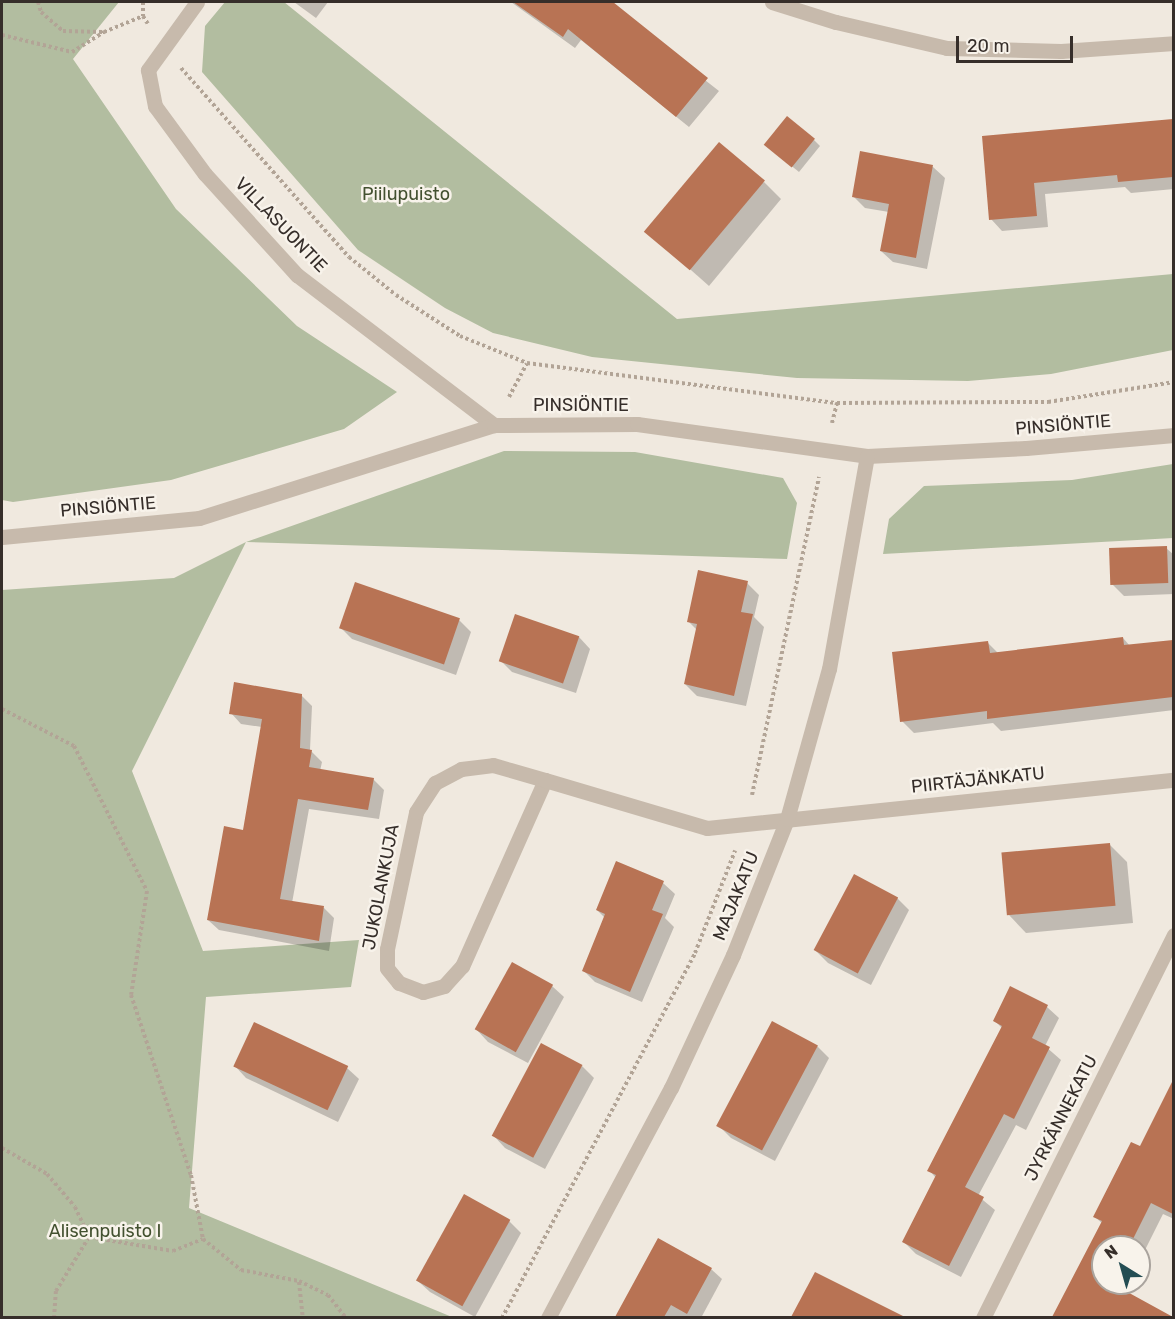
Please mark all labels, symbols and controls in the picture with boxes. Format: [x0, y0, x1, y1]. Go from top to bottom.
scale bar [959, 24, 1076, 62]
text: 20 m [967, 35, 1009, 57]
street label: VILLASUONTIE [230, 173, 332, 277]
park label: Piilupuisto [362, 183, 450, 205]
street label: PINSIÖNTIE [533, 394, 629, 416]
street label: PINSIÖNTIE [1014, 410, 1112, 440]
street label: PINSIÖNTIE [59, 492, 157, 522]
street label: PIIRTÄJÄNKATU [910, 762, 1046, 798]
street label: JUKOLANKUJA [358, 822, 404, 952]
street label: MAJAKATU [708, 848, 764, 944]
street label: JYRKÄNNEKATU [1020, 1052, 1102, 1184]
park label: Alisenpuisto I [49, 1220, 161, 1242]
north arrow [1091, 1235, 1151, 1295]
text: N [1101, 1241, 1121, 1263]

